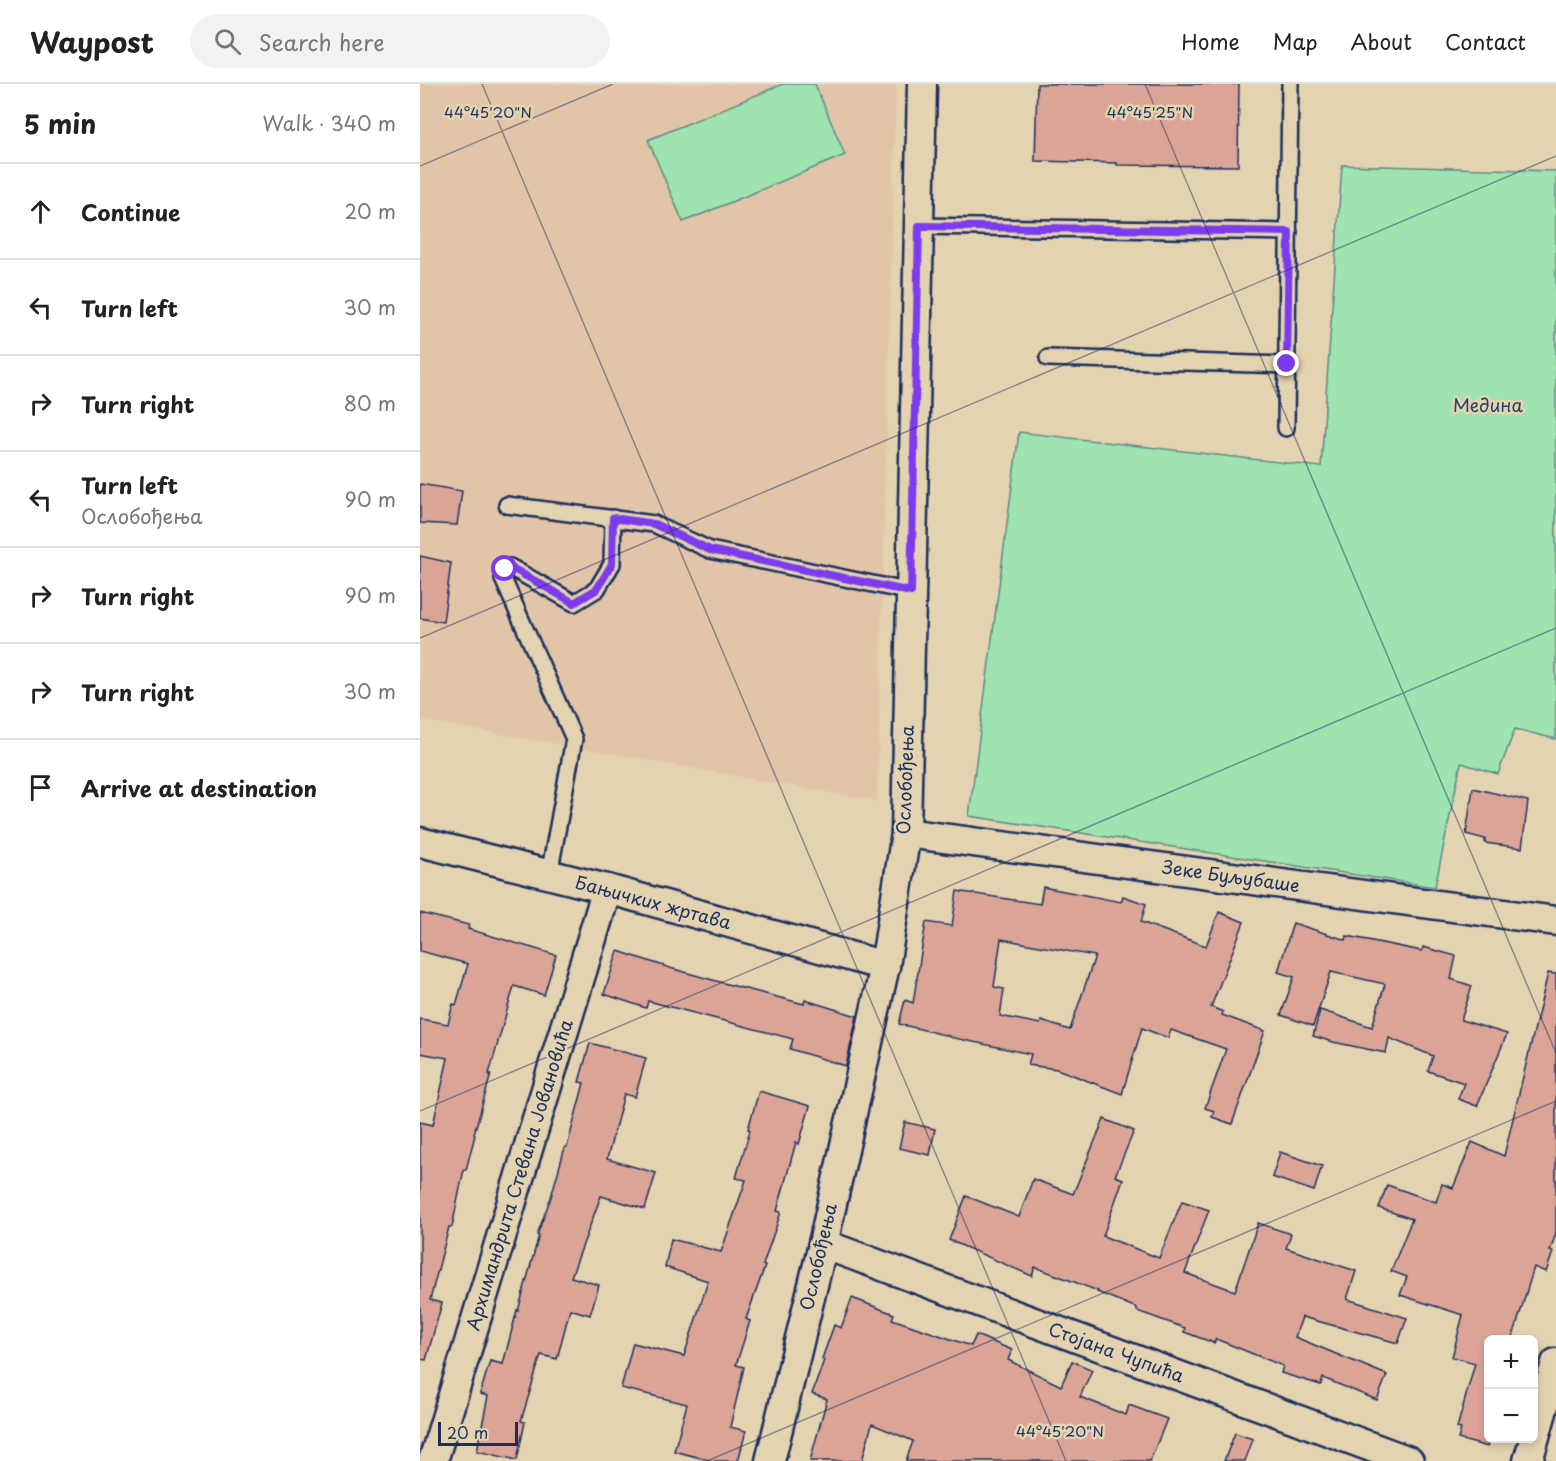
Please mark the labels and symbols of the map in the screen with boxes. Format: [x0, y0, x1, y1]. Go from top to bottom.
text: 44°45'20"N [444, 100, 532, 123]
text: 44°45'25"N [1107, 100, 1193, 123]
route end [1273, 350, 1299, 376]
park label: Медина [1453, 391, 1524, 418]
route start [491, 555, 517, 581]
street label: Ослобођења [889, 724, 920, 835]
street label: Зеке Буљубаше [1161, 852, 1302, 899]
street label: Бањичких жртава [572, 868, 735, 936]
street label: Архимандрита Стевана Јовановића [458, 1015, 579, 1333]
street label: Ослобођења [792, 1200, 843, 1313]
street label: Стојана Чупића [1045, 1315, 1189, 1389]
scale bar [438, 1419, 518, 1446]
text: 44°45'20"N [1016, 1419, 1104, 1442]

